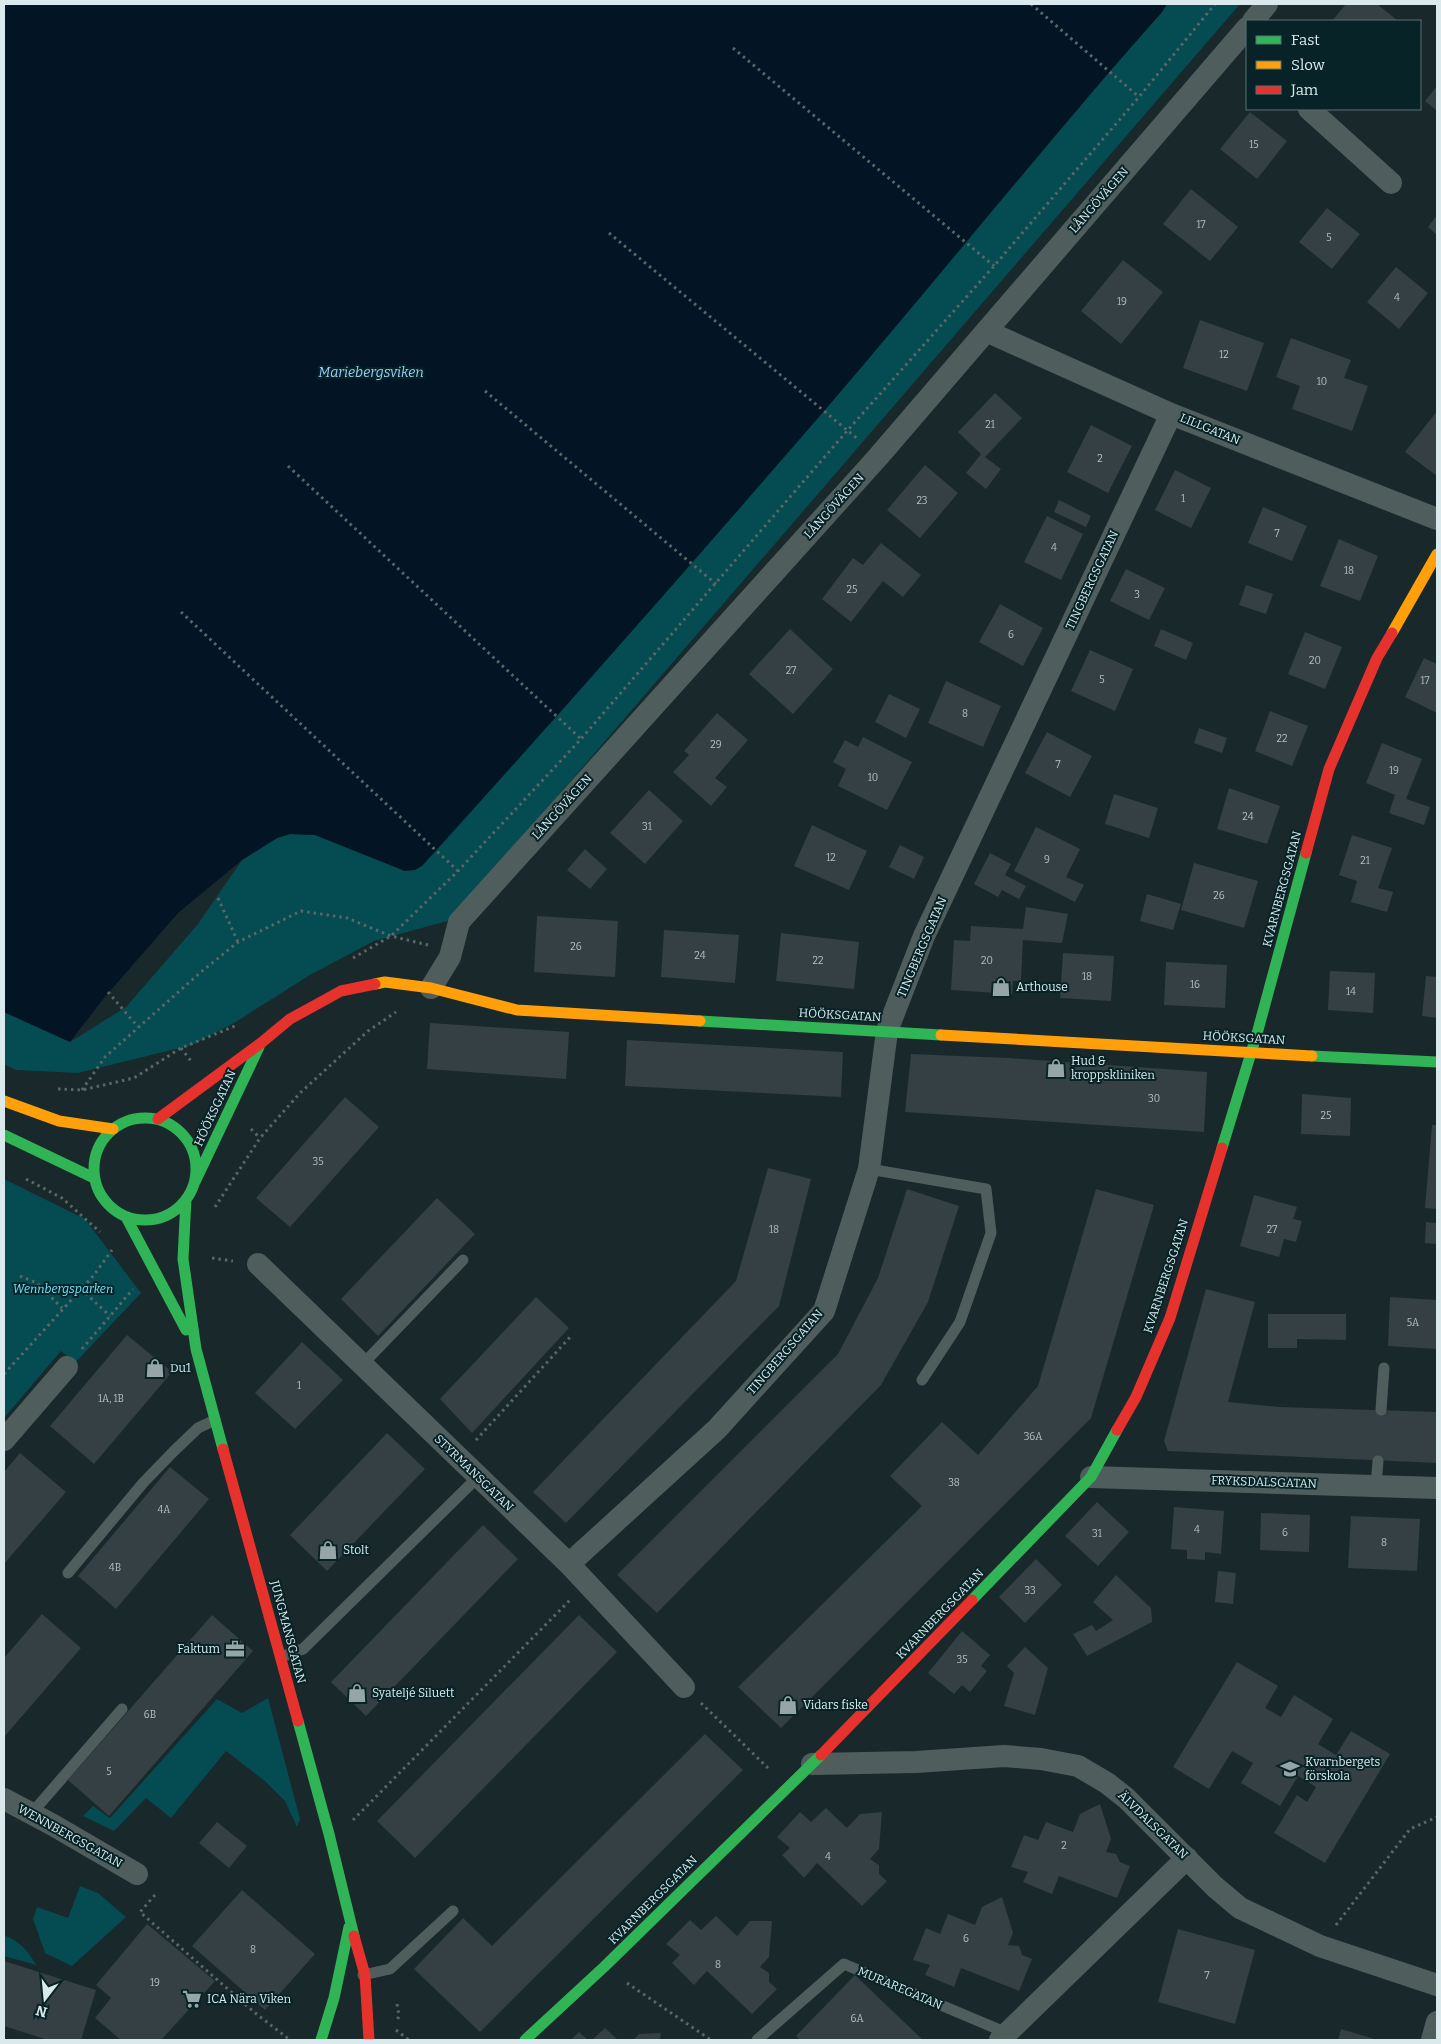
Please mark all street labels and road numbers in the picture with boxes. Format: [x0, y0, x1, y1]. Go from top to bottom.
street label: LÅNGÖVÄGEN [1066, 163, 1132, 236]
street label: LILLGATAN [1178, 411, 1243, 448]
street label: LÅNGÖVÄGEN [800, 470, 867, 541]
street label: TINGBERGSGATAN [1063, 528, 1121, 632]
street label: LÅNGÖVÄGEN [528, 771, 595, 842]
street label: KVARNBERGSGATAN [1260, 829, 1304, 949]
street label: TINGBERGSGATAN [894, 894, 950, 999]
street label: HÖÖKSGATAN [798, 1005, 882, 1024]
street label: HÖÖKSGATAN [1202, 1028, 1286, 1047]
street label: HÖÖKSGATAN [190, 1067, 239, 1148]
street label: KVARNBERGSGATAN [1141, 1217, 1191, 1335]
street label: TINGBERGSGATAN [744, 1306, 826, 1397]
street label: STYRMANSGATAN [432, 1432, 517, 1514]
street label: FRYKSDALSGATAN [1211, 1473, 1318, 1491]
street label: KVARNBERGSGATAN [893, 1566, 987, 1662]
street label: JUNGMANSGATAN [267, 1578, 309, 1686]
street label: ÄLVDALSGATAN [1115, 1787, 1192, 1862]
street label: WENNBERGSGATAN [15, 1802, 125, 1871]
street label: KVARNBERGSGATAN [606, 1852, 701, 1947]
street label: MURAREGATAN [856, 1964, 945, 2012]

